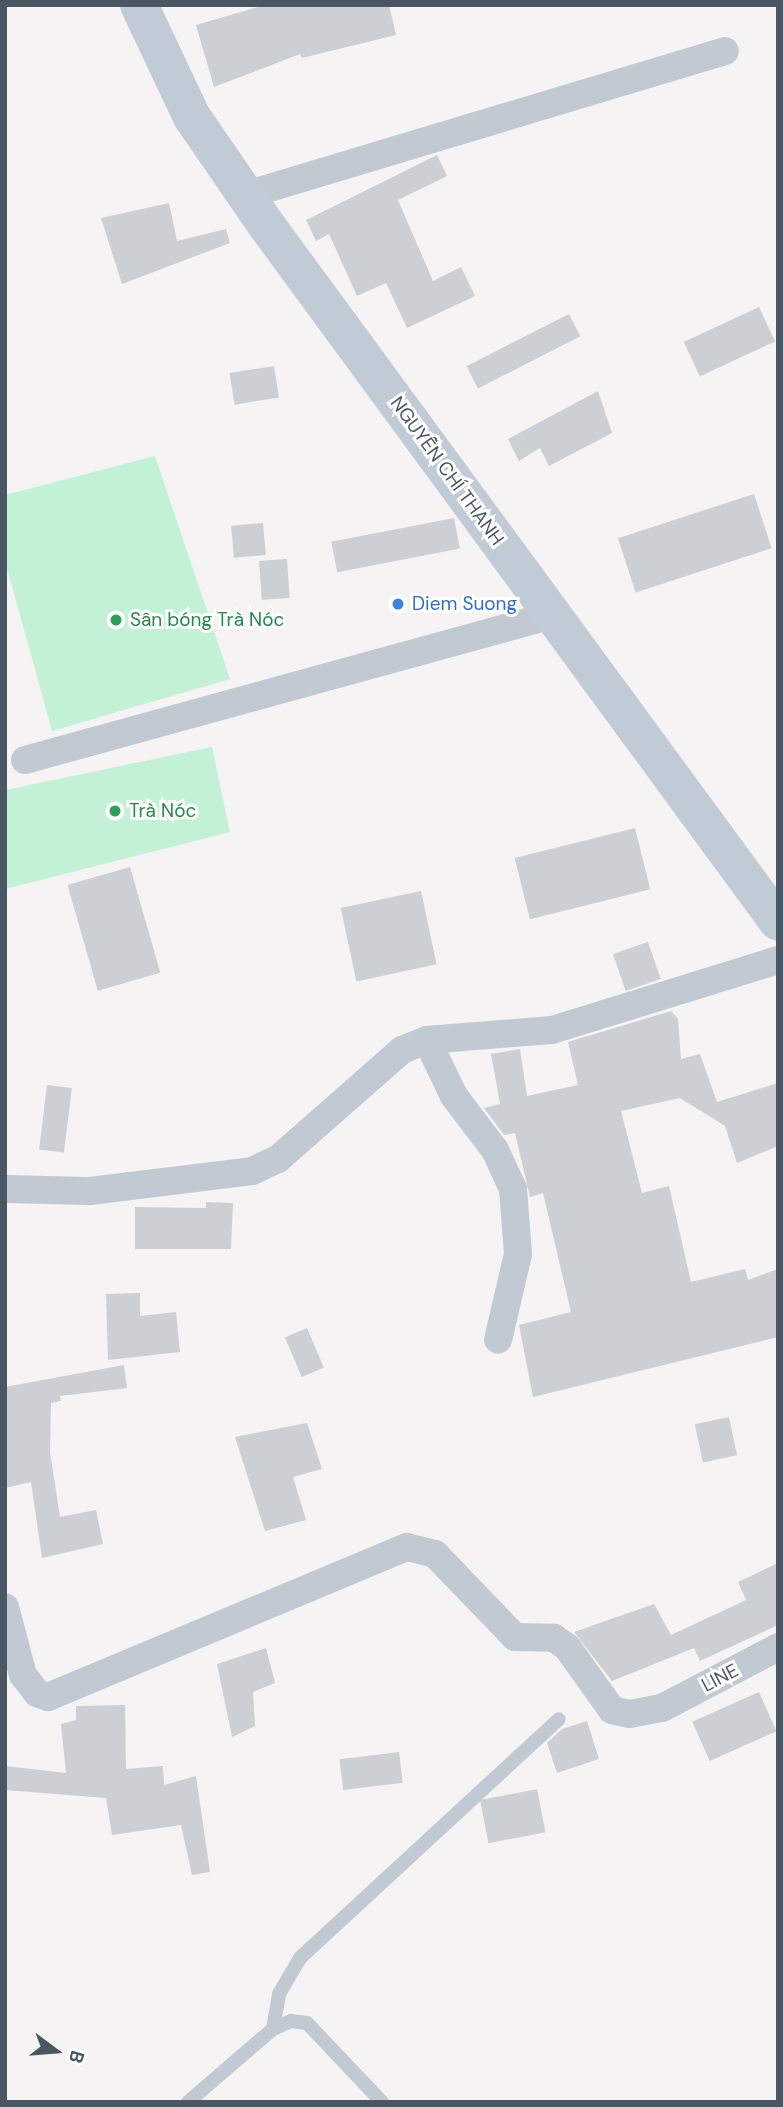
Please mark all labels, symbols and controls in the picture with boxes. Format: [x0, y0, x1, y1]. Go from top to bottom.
street label: NGUYỄN CHÍ THANH [385, 392, 509, 550]
place label: Diem Suong [412, 593, 517, 615]
marker: Diem Suong [390, 596, 406, 612]
place label: Sân bóng Trà Nóc [130, 609, 284, 631]
marker: Sân bóng Trà Nóc [108, 612, 124, 628]
place label: Trà Nóc [129, 800, 196, 822]
marker: Trà Nóc [107, 803, 123, 819]
street label: LINE [698, 1659, 742, 1697]
north arrow [21, 2016, 91, 2086]
text: B [63, 2048, 90, 2066]

